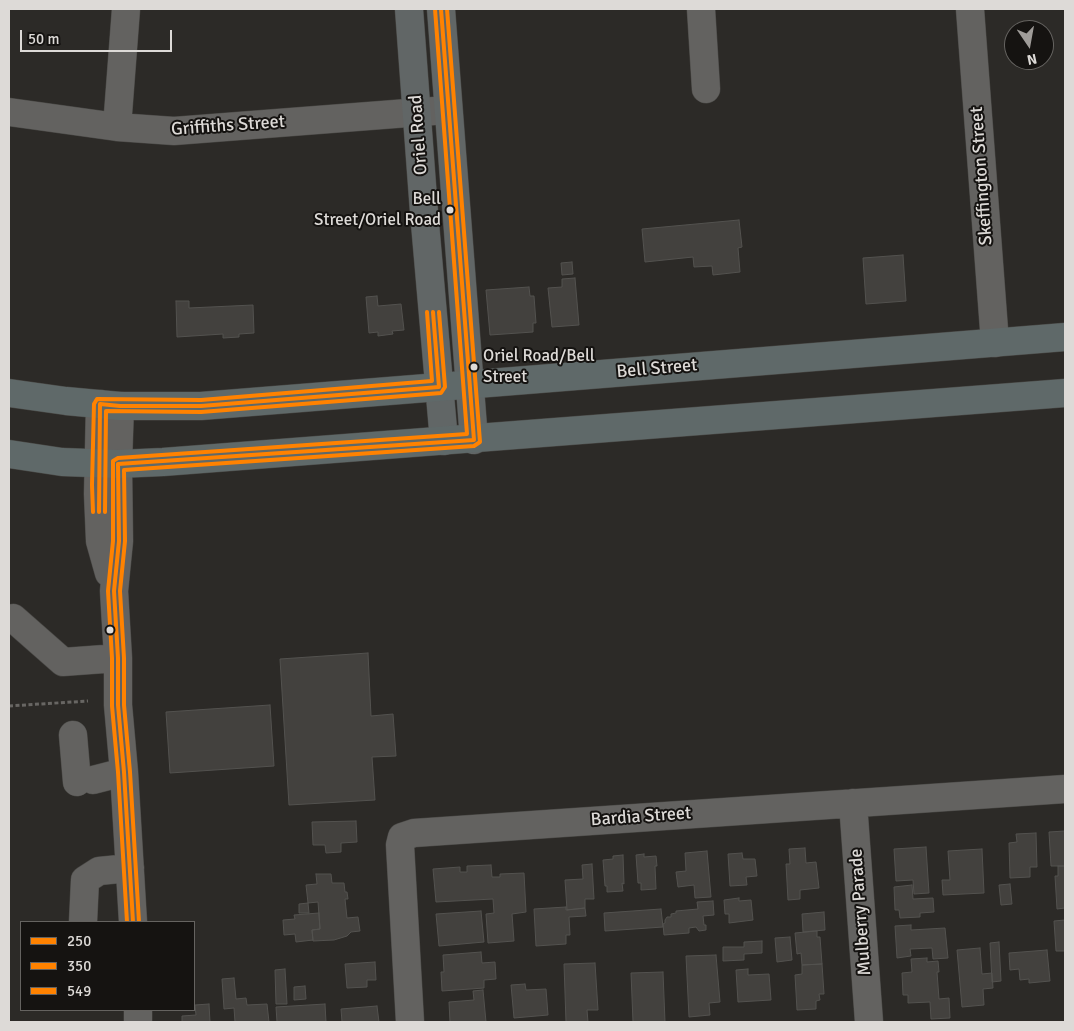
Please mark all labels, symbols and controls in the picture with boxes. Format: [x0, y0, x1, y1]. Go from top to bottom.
scale bar [22, 20, 175, 52]
north arrow [1004, 20, 1054, 70]
text: 50 m [28, 30, 59, 48]
text: N [1025, 50, 1039, 69]
street label: Oriel Road [405, 94, 433, 176]
street label: Skeffington Street [966, 106, 998, 246]
street label: Griffiths Street [170, 111, 286, 141]
place label: Bell Street/Oriel Road [314, 190, 441, 230]
marker: Bell Street/Oriel Road [445, 205, 455, 215]
place label: Oriel Road/Bell Street [483, 347, 595, 387]
street label: Bell Street [616, 355, 698, 383]
marker: Oriel Road/Bell Street [469, 362, 479, 372]
unlabelled marker [105, 625, 115, 635]
street label: Bardia Street [590, 803, 692, 831]
street label: Mulberry Parade [846, 848, 876, 976]
legend [20, 921, 195, 1011]
text: 250 [67, 932, 91, 950]
text: 350 [67, 957, 91, 975]
text: 549 [67, 982, 91, 1000]

